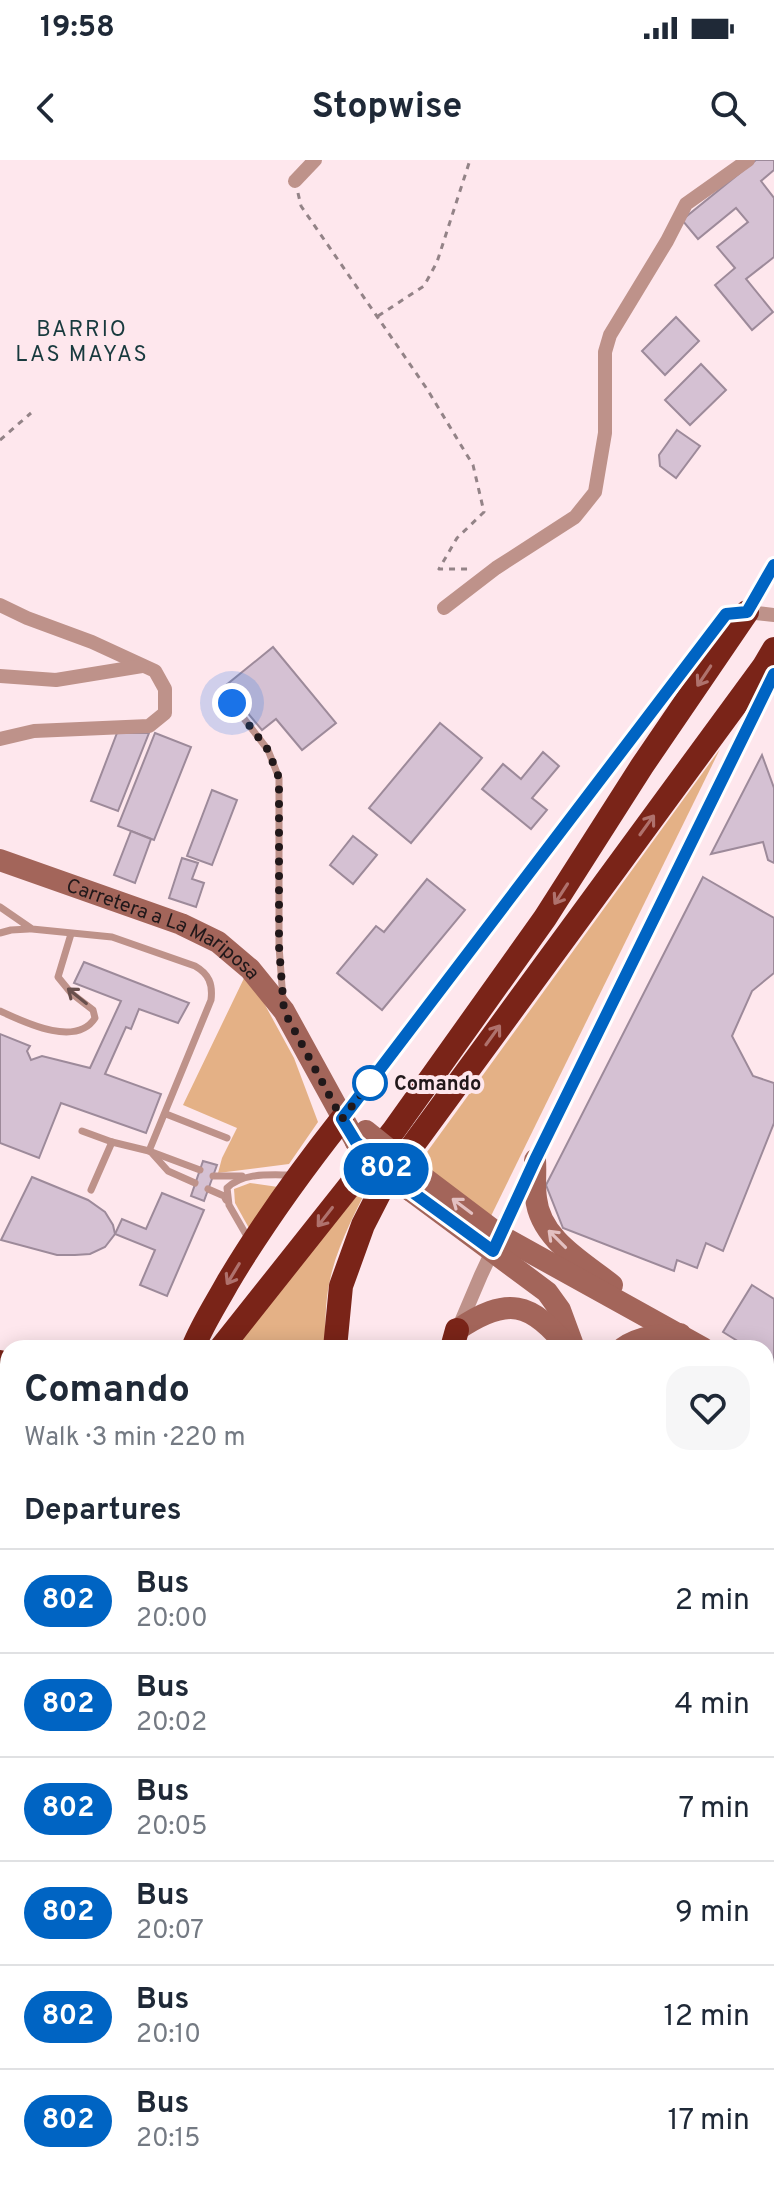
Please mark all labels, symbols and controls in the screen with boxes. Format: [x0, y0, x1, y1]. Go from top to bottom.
text: 19:58 [40, 10, 115, 47]
text: Stopwise [312, 85, 462, 131]
icon: back [24, 86, 68, 130]
icon: search [706, 86, 750, 130]
district label: BARRIO LAS MAYAS [15, 317, 149, 369]
one-way arrow [695, 665, 712, 687]
your location [212, 683, 252, 723]
one-way arrow [639, 815, 655, 837]
street label: Carretera a La Mariposa [62, 873, 265, 986]
one-way arrow [552, 882, 569, 904]
one-way arrow [68, 987, 88, 1005]
one-way arrow [485, 1025, 502, 1046]
marker: Comando [353, 1066, 387, 1100]
place label: Comando [394, 1072, 481, 1098]
line badge: 802 [340, 1143, 432, 1195]
text: 802 [360, 1151, 412, 1187]
one-way arrow [451, 1198, 473, 1215]
one-way arrow [317, 1206, 334, 1227]
one-way arrow [547, 1229, 567, 1248]
one-way arrow [225, 1262, 241, 1285]
button: heart [666, 1366, 750, 1450]
text: Comando [24, 1367, 190, 1416]
text: Walk · 3 min · 220 m [24, 1422, 246, 1455]
text: Departures [24, 1493, 182, 1530]
text: Bus [136, 1566, 189, 1603]
text: 802 [42, 1583, 94, 1619]
text: 2 min [675, 1583, 750, 1620]
text: 20:00 [136, 1603, 208, 1636]
text: Bus [136, 1670, 189, 1707]
text: 802 [42, 1687, 94, 1723]
text: 4 min [674, 1687, 750, 1724]
text: 20:02 [136, 1707, 207, 1740]
text: Bus [136, 1774, 189, 1811]
text: 802 [42, 1791, 94, 1827]
text: 7 min [679, 1791, 750, 1828]
text: 20:05 [136, 1811, 207, 1844]
text: Bus [136, 1878, 189, 1915]
text: 802 [42, 1895, 94, 1931]
text: 9 min [675, 1895, 750, 1932]
text: 20:07 [136, 1915, 204, 1948]
text: Bus [136, 1982, 189, 2019]
text: 802 [42, 1999, 94, 2035]
text: 12 min [663, 1999, 750, 2036]
text: 20:10 [136, 2019, 201, 2052]
text: Bus [136, 2086, 189, 2123]
text: 802 [42, 2103, 94, 2139]
text: 17 min [667, 2103, 750, 2140]
text: 20:15 [136, 2123, 200, 2156]

